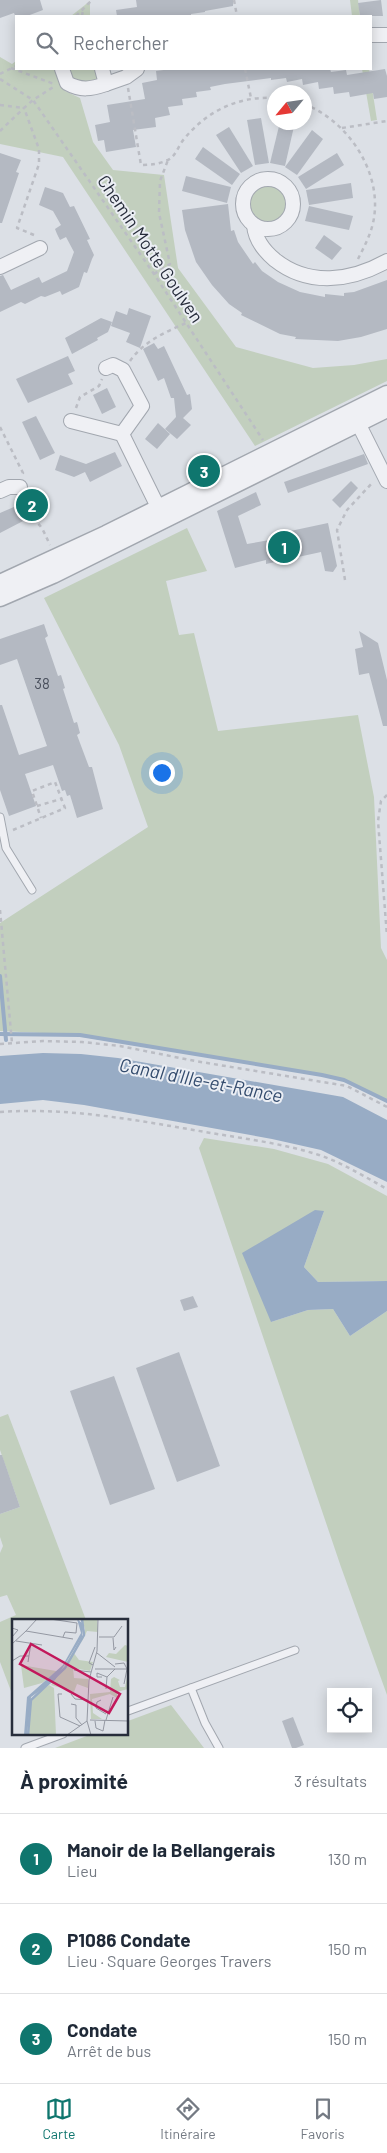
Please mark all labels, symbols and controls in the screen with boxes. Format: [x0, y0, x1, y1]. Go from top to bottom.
search box [15, 15, 372, 70]
icon: search [33, 29, 61, 57]
text: Rechercher [73, 31, 169, 54]
north arrow [267, 85, 312, 130]
street label: Chemin Motte Goulven [93, 170, 208, 327]
pin: 3 [188, 452, 220, 490]
pin: 2 [16, 486, 48, 524]
pin: 1 [268, 528, 300, 566]
house number: 38 [34, 674, 50, 692]
your location [149, 760, 175, 786]
water label: Canal d'Ille-et-Rance [118, 1052, 285, 1107]
inset map [12, 1619, 129, 1736]
map controls [327, 1688, 372, 1733]
button: locate [327, 1688, 372, 1733]
text: À proximité [20, 1768, 128, 1793]
text: 3 résultats [294, 1771, 367, 1790]
text: Manoir de la Bellangerais [67, 1838, 275, 1861]
text: 1 [33, 1849, 39, 1868]
text: 130 m [328, 1849, 367, 1868]
text: Lieu [67, 1861, 97, 1880]
text: P1086 Condate [67, 1928, 191, 1951]
text: 2 [32, 1939, 40, 1958]
text: 150 m [328, 1939, 367, 1958]
text: Lieu · Square Georges Travers [67, 1951, 271, 1970]
text: Condate [67, 2018, 138, 2041]
text: 3 [32, 2029, 40, 2048]
text: 150 m [328, 2029, 367, 2048]
text: Arrêt de bus [67, 2041, 151, 2060]
tab: Carte [42, 2095, 76, 2142]
tab: Itinéraire [160, 2095, 216, 2142]
tab: Favoris [301, 2095, 345, 2142]

